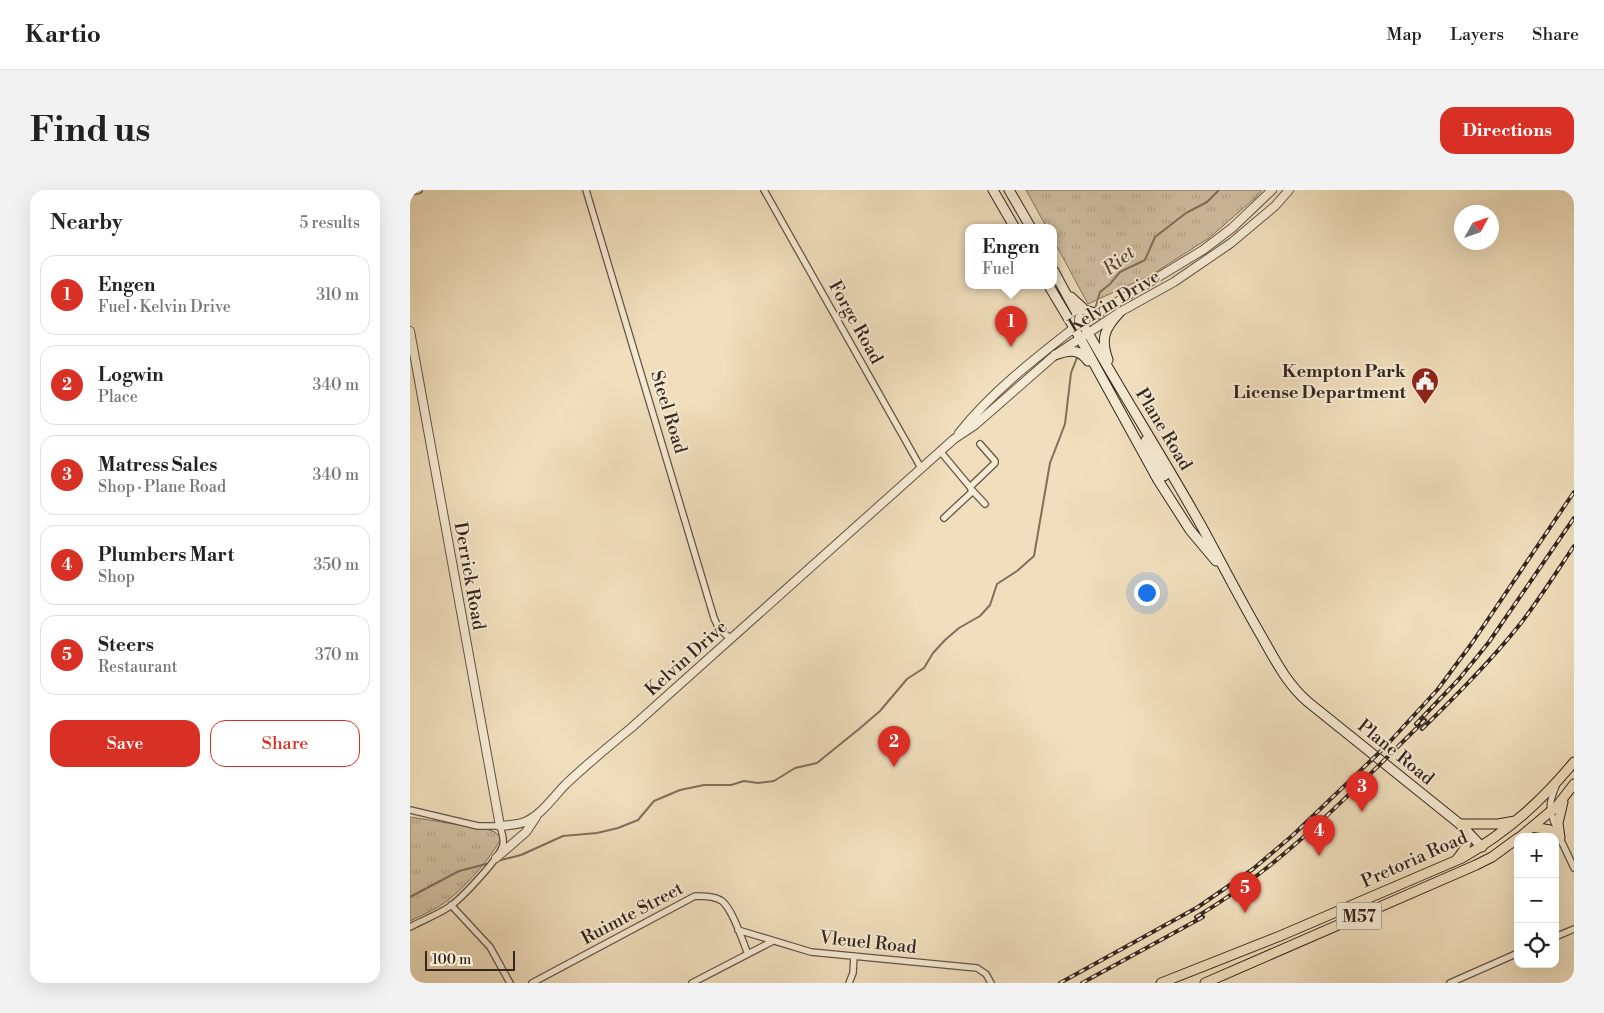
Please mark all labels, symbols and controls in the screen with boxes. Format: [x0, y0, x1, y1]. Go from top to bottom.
text: Kartio [25, 20, 101, 50]
text: Map [1387, 23, 1422, 46]
text: Layers [1450, 23, 1504, 46]
text: Share [1532, 23, 1579, 46]
button: Directions [1440, 107, 1574, 154]
text: Find us [30, 109, 150, 152]
north arrow [1454, 205, 1499, 250]
text: Nearby [50, 210, 123, 236]
text: 5 results [299, 213, 360, 233]
popup [965, 224, 1057, 289]
text: Engen [982, 235, 1040, 259]
water label: Riet [1097, 240, 1140, 281]
text: Fuel [982, 259, 1015, 279]
street label: Kelvin Drive [1064, 265, 1164, 338]
text: Engen [98, 273, 156, 297]
street label: Forge Road [823, 276, 888, 369]
text: 1 [63, 285, 71, 305]
text: 310 m [316, 285, 359, 305]
text: Fuel · Kelvin Drive [98, 297, 231, 317]
pin: 1 [995, 306, 1027, 347]
place label: Kempton Park License Department [1233, 360, 1407, 404]
text: Logwin [98, 363, 164, 387]
public building icon: Kempton Park License Department [1410, 366, 1440, 405]
street label: Steel Road [645, 368, 692, 457]
text: 2 [62, 375, 72, 395]
text: 340 m [312, 375, 359, 395]
street label: Plane Road [1130, 384, 1198, 475]
text: Place [98, 387, 138, 407]
text: Matress Sales [98, 453, 217, 477]
text: 3 [62, 465, 72, 485]
text: 340 m [312, 465, 359, 485]
text: Shop · Plane Road [98, 477, 226, 497]
street label: Derrick Road [449, 520, 490, 633]
text: Plumbers Mart [98, 543, 234, 567]
text: 4 [62, 555, 72, 575]
text: 350 m [313, 555, 359, 575]
text: Shop [98, 567, 135, 587]
your location [1134, 580, 1160, 606]
street label: Kelvin Drive [640, 615, 732, 701]
text: Steers [98, 633, 154, 657]
text: 5 [62, 645, 72, 665]
text: 370 m [315, 645, 359, 665]
text: Restaurant [98, 657, 177, 677]
street label: Plane Road [1353, 714, 1439, 791]
button: Save [50, 720, 200, 767]
button: Share [210, 720, 360, 767]
pin: 2 [878, 726, 910, 767]
pin: 3 [1346, 771, 1378, 812]
pin: 4 [1303, 815, 1335, 856]
street label: Pretoria Road [1357, 825, 1472, 893]
map controls [1514, 833, 1559, 968]
button: + [1514, 833, 1559, 878]
pin: 5 [1229, 872, 1261, 913]
street label: Ruimte Street [577, 877, 688, 950]
button: − [1514, 878, 1559, 923]
road number: M57 [1336, 902, 1382, 929]
button: locate [1514, 923, 1559, 968]
street label: Vleuel Road [817, 926, 918, 959]
scale bar [425, 948, 515, 971]
text: 100 m [432, 951, 471, 969]

